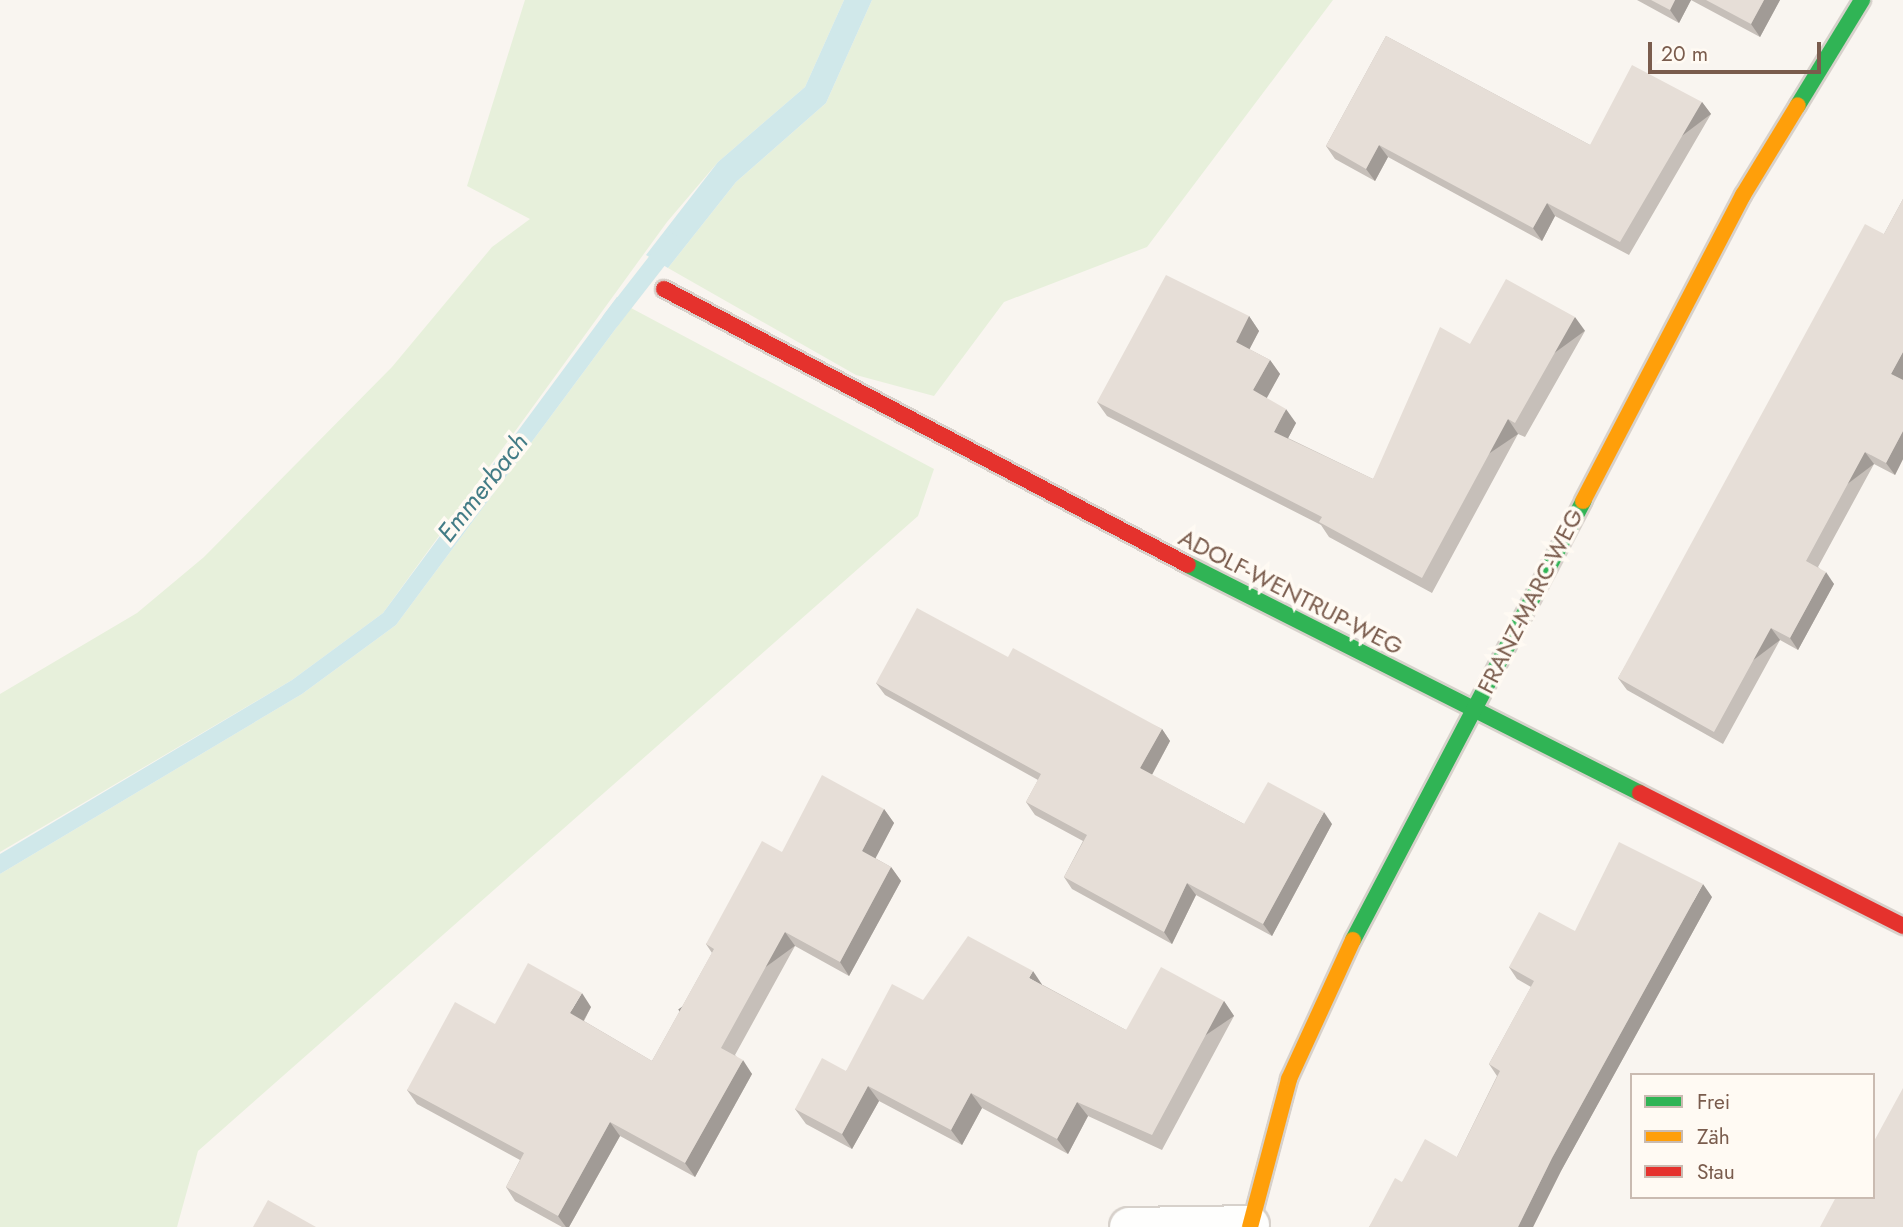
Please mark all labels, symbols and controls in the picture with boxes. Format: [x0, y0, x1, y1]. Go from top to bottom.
scale bar [1651, 28, 1824, 72]
text: 20 m [1661, 39, 1708, 69]
water label: Emmerbach [431, 428, 535, 548]
street label: FRANZ-MARC-WEG [1471, 504, 1589, 698]
street label: ADOLF-WENTRUP-WEG [1174, 523, 1408, 661]
legend [1630, 1073, 1875, 1199]
text: Frei [1697, 1087, 1730, 1117]
text: Zäh [1697, 1122, 1730, 1152]
text: Stau [1697, 1157, 1735, 1187]

